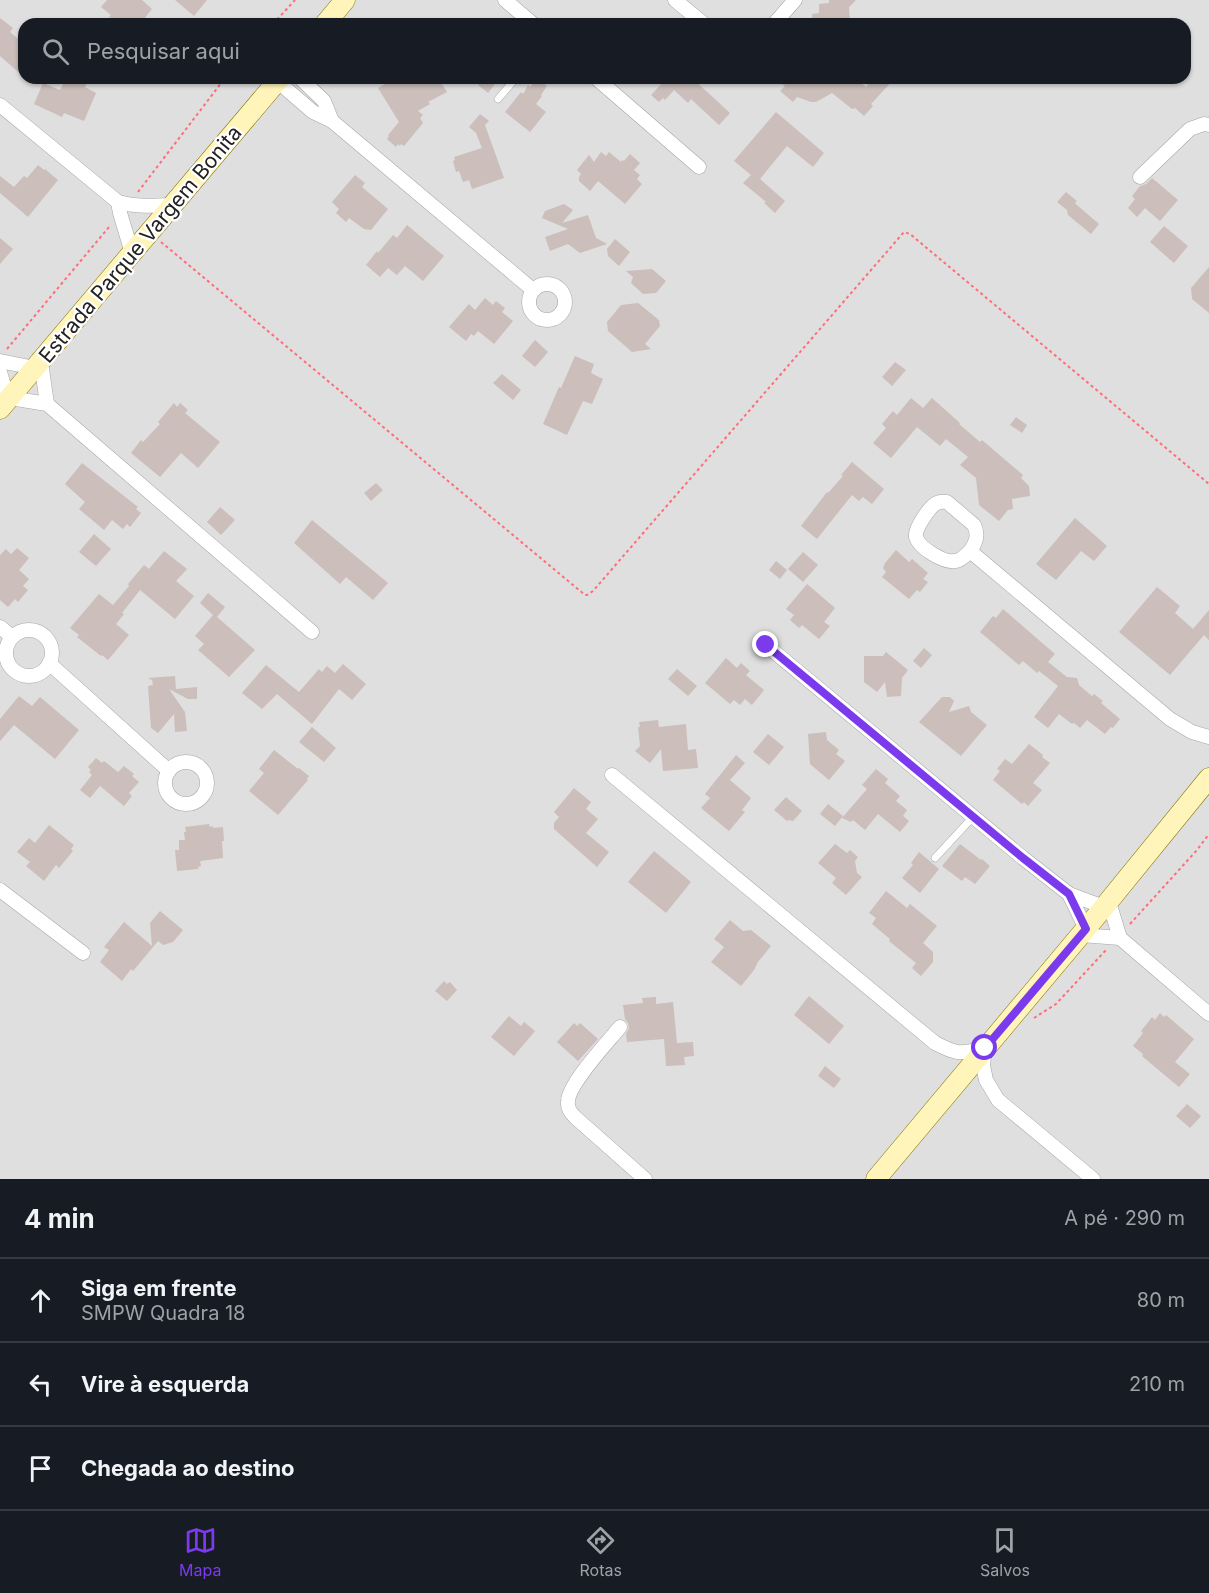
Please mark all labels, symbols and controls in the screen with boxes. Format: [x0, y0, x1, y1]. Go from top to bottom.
search box [18, 18, 1191, 84]
icon: search [39, 35, 72, 68]
text: Pesquisar aqui [87, 38, 240, 64]
street label: Estrada Parque Vargem Bonita [33, 120, 247, 368]
route end [752, 631, 778, 657]
route start [971, 1034, 997, 1060]
text: 4 min [24, 1203, 95, 1234]
text: A pé · 290 m [1064, 1206, 1185, 1230]
text: Siga em frente [81, 1275, 237, 1301]
icon: ahead [24, 1284, 57, 1317]
text: 80 m [1137, 1288, 1185, 1312]
text: SMPW Quadra 18 [81, 1301, 246, 1325]
icon: left [24, 1368, 57, 1401]
text: Vire à esquerda [81, 1371, 249, 1397]
text: 210 m [1129, 1372, 1185, 1396]
icon: arrive [24, 1452, 57, 1485]
text: Chegada ao destino [81, 1455, 295, 1481]
tab: Mapa [179, 1524, 221, 1580]
tab: Rotas [580, 1524, 622, 1580]
tab: Salvos [980, 1524, 1030, 1580]

